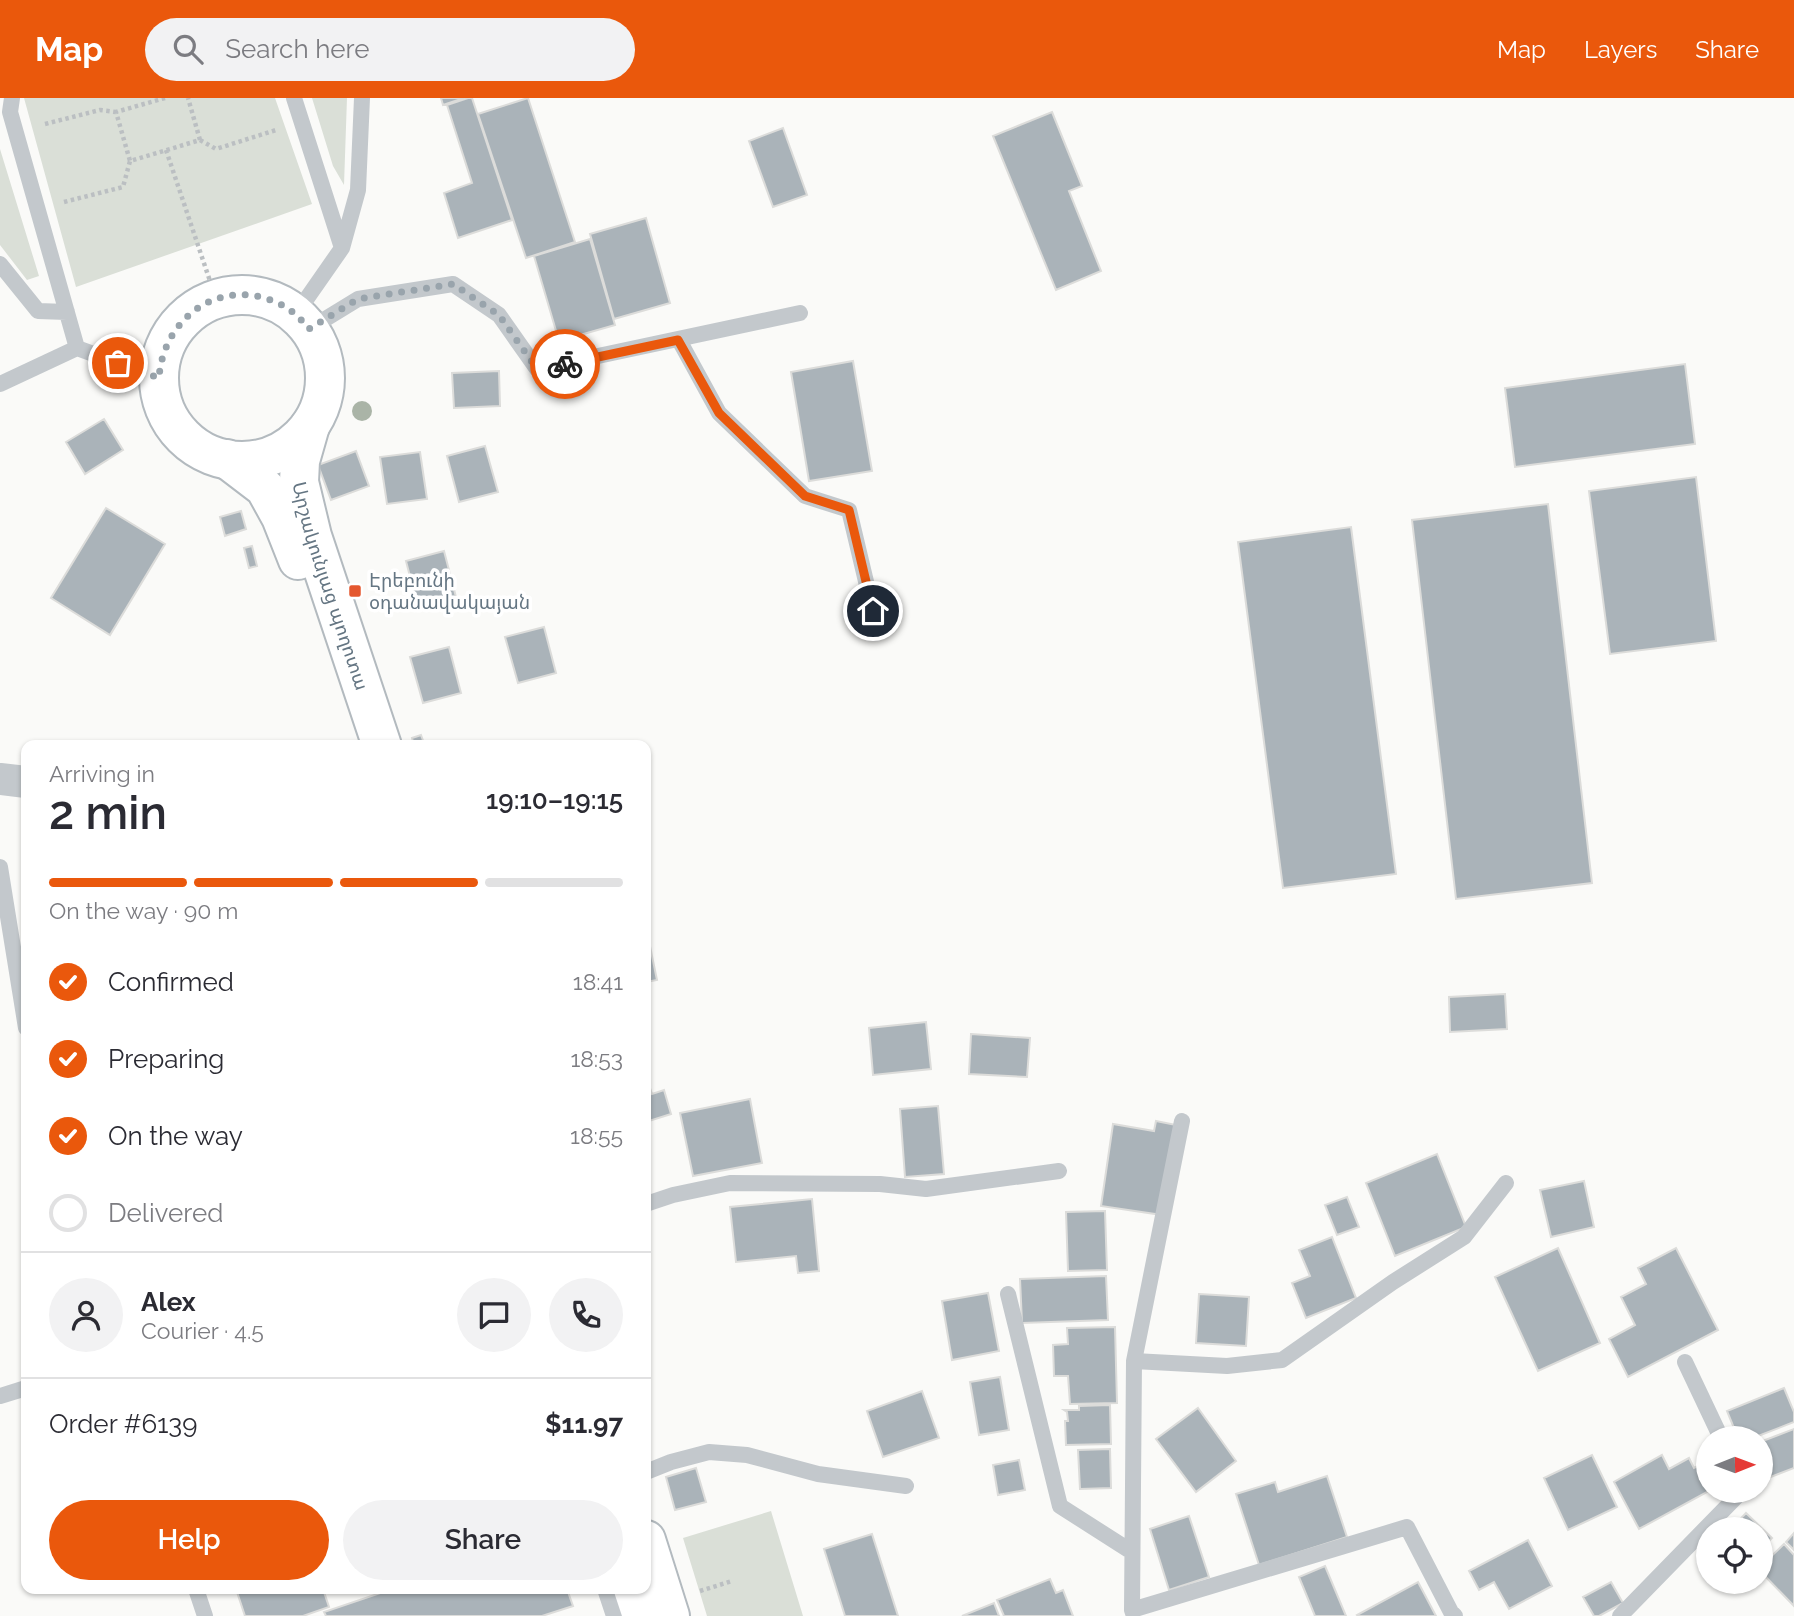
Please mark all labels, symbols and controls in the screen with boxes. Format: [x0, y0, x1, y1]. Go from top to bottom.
search box [145, 18, 635, 81]
text: Map [35, 30, 103, 69]
icon: search [169, 30, 207, 68]
text: Search here [225, 34, 370, 64]
text: Map [1497, 35, 1546, 64]
text: Layers [1584, 35, 1657, 64]
text: Share [1695, 35, 1759, 64]
courier [530, 329, 600, 399]
pin [88, 333, 148, 393]
icon: bag [99, 344, 137, 382]
icon: bike [546, 345, 584, 383]
street label: Արշակունյաց պողոտա [288, 479, 374, 693]
place label: Էրեբունի օդանավակայան [369, 569, 530, 614]
pin [843, 581, 903, 641]
marker: Էրեբունի օդանավակայան [347, 583, 363, 599]
icon: home [854, 592, 892, 630]
text: Arriving in [49, 760, 155, 787]
text: 19:10–19:15 [486, 785, 623, 815]
text: 2 min [49, 786, 167, 840]
text: On the way · 90 m [49, 897, 238, 924]
icon: check [49, 963, 87, 1001]
text: Confirmed [108, 967, 234, 997]
text: 18:41 [573, 968, 623, 995]
icon: check [49, 1040, 87, 1078]
text: Preparing [108, 1044, 224, 1074]
text: 18:53 [570, 1045, 623, 1072]
icon: check [49, 1117, 87, 1155]
text: On the way [108, 1121, 243, 1151]
text: 18:55 [570, 1122, 623, 1149]
text: Delivered [108, 1198, 223, 1228]
button: person [49, 1278, 123, 1352]
button: chat [457, 1278, 531, 1352]
button: phone [549, 1278, 623, 1352]
text: Alex [141, 1287, 196, 1317]
text: Courier · 4.5 [141, 1317, 264, 1344]
text: Order #6139 [49, 1409, 197, 1439]
text: $11.97 [545, 1409, 623, 1439]
north arrow [1696, 1426, 1773, 1503]
map controls [1696, 1426, 1773, 1594]
button: Help [49, 1500, 329, 1580]
button: Share [343, 1500, 623, 1580]
button: locate [1696, 1517, 1773, 1594]

